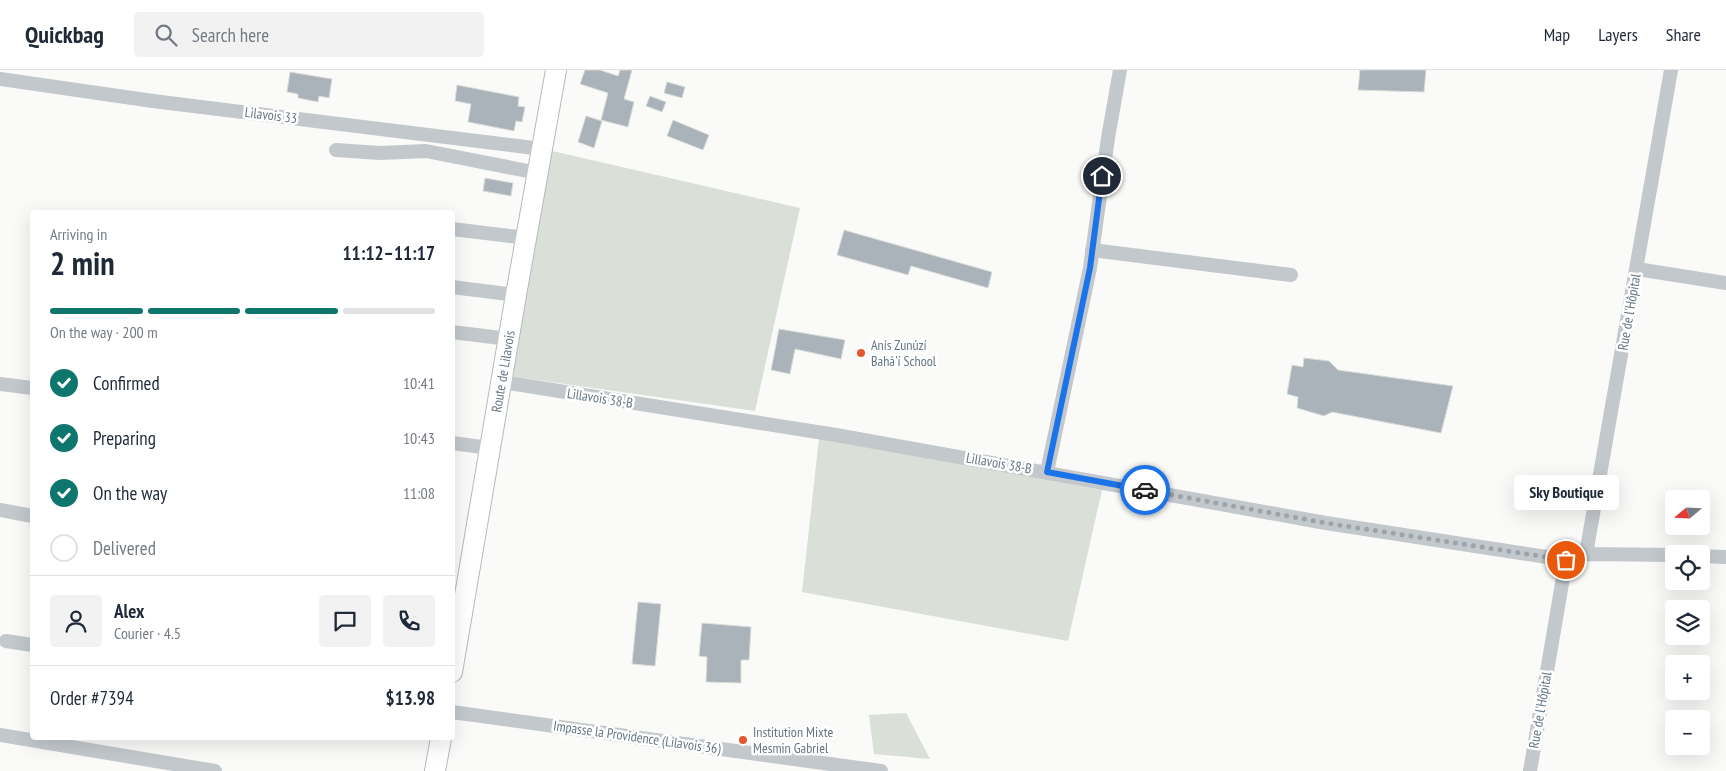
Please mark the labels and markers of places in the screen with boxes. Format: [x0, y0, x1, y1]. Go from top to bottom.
pin [1081, 155, 1123, 197]
place label: Anís Zunúzí Bahá'í School [871, 336, 937, 370]
marker: Anís Zunúzí Bahá'í School [855, 347, 867, 359]
callout: Sky Boutique [1514, 475, 1618, 510]
pin [1545, 539, 1587, 581]
place label: Institution Mixte Mesmin Gabriel [753, 723, 833, 757]
marker: Institution Mixte Mesmin Gabriel [737, 734, 749, 746]

